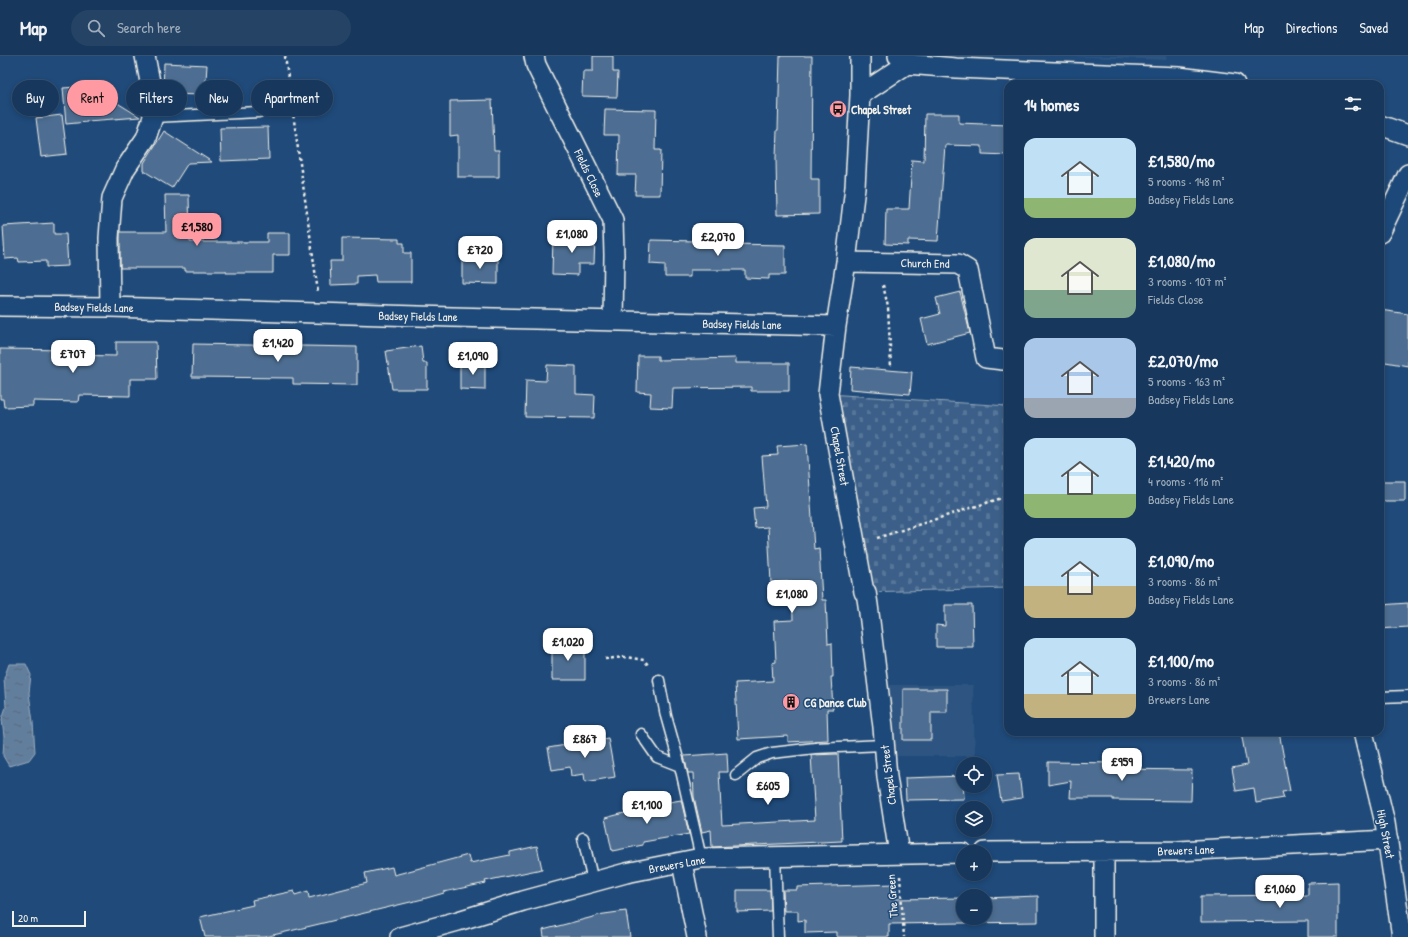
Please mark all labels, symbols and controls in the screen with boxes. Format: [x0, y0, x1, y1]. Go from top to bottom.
search box [71, 10, 351, 46]
text: Map [20, 15, 47, 41]
icon: search [85, 17, 107, 39]
text: Search here [117, 17, 181, 38]
text: Map [1244, 18, 1264, 37]
text: Directions [1286, 18, 1337, 37]
text: Saved [1359, 18, 1388, 37]
chip: Buy [12, 80, 59, 116]
chip: Rent [67, 80, 118, 116]
chip: Filters [126, 80, 187, 116]
chip: New [195, 80, 243, 116]
chip: Apartment [251, 80, 333, 116]
text: 14 homes [1024, 93, 1079, 116]
icon: filters [1342, 93, 1364, 115]
bus stop icon: Chapel Street [828, 99, 848, 119]
place label: Chapel Street [851, 101, 912, 119]
street label: Fields Close [570, 145, 608, 200]
text: £1,580/mo [1148, 149, 1215, 172]
icon: home [1056, 154, 1104, 202]
text: 5 rooms · 148 m² [1148, 172, 1224, 190]
text: Badsey Fields Lane [1148, 190, 1234, 208]
pin: £1,580 [164, 213, 230, 247]
text: £1,580 [181, 217, 213, 235]
pin: £1,080 [539, 220, 605, 254]
pin: £2,070 [685, 223, 751, 257]
text: £1,080 [556, 224, 588, 242]
text: £2,070 [701, 227, 735, 245]
pin: £720 [456, 236, 504, 270]
text: £720 [467, 240, 493, 258]
text: £1,080/mo [1148, 249, 1215, 272]
street label: Church End [900, 254, 950, 272]
icon: home [1056, 254, 1104, 302]
text: 3 rooms · 107 m² [1148, 272, 1227, 290]
text: Fields Close [1148, 290, 1203, 308]
street label: Badsey Fields Lane [54, 298, 134, 316]
street label: Badsey Fields Lane [378, 307, 458, 325]
street label: Badsey Fields Lane [702, 315, 782, 333]
pin: £1,420 [245, 329, 311, 363]
text: £1,420 [262, 333, 294, 351]
pin: £707 [49, 340, 97, 374]
pin: £1,090 [440, 342, 506, 376]
text: £707 [60, 344, 86, 362]
text: £1,090 [458, 346, 488, 364]
text: £2,070/mo [1148, 349, 1218, 372]
icon: home [1056, 354, 1104, 402]
text: 5 rooms · 163 m² [1148, 372, 1225, 390]
text: Badsey Fields Lane [1148, 390, 1234, 408]
street label: Chapel Street [826, 425, 854, 488]
text: £1,420/mo [1148, 449, 1215, 472]
icon: home [1056, 454, 1104, 502]
text: 4 rooms · 116 m² [1148, 472, 1223, 490]
text: Badsey Fields Lane [1148, 490, 1234, 508]
text: £1,090/mo [1148, 549, 1214, 572]
icon: home [1056, 554, 1104, 602]
text: 3 rooms · 86 m² [1148, 572, 1220, 590]
pin: £1,080 [759, 580, 825, 614]
text: £1,080 [776, 584, 808, 602]
text: Badsey Fields Lane [1148, 590, 1234, 608]
pin: £1,020 [535, 628, 601, 662]
text: £1,020 [552, 632, 584, 650]
text: £1,100/mo [1148, 649, 1214, 672]
icon: home [1056, 654, 1104, 702]
text: 3 rooms · 86 m² [1148, 672, 1220, 690]
text: Brewers Lane [1148, 690, 1210, 708]
building icon: CG Dance Club [781, 692, 801, 712]
place label: CG Dance Club [804, 694, 867, 711]
pin: £867 [561, 725, 609, 759]
text: £867 [573, 729, 597, 747]
street label: Chapel Street [876, 743, 900, 806]
pin: £959 [1098, 748, 1146, 782]
text: £959 [1111, 752, 1133, 770]
map controls [956, 757, 992, 925]
button: locate [956, 757, 992, 793]
pin: £605 [744, 772, 792, 806]
text: £605 [756, 776, 780, 794]
pin: £1,100 [614, 791, 680, 825]
text: £1,100 [632, 795, 662, 813]
button: layers [956, 801, 992, 837]
street label: High Street [1373, 808, 1399, 861]
street label: Brewers Lane [1157, 840, 1215, 859]
button: + [956, 845, 992, 881]
street label: Brewers Lane [647, 851, 707, 877]
street label: The Green [882, 874, 902, 918]
pin: £1,060 [1247, 875, 1313, 909]
text: £1,060 [1264, 879, 1296, 897]
button: − [956, 889, 992, 925]
scale bar [12, 909, 86, 928]
text: 20 m [18, 911, 38, 925]

